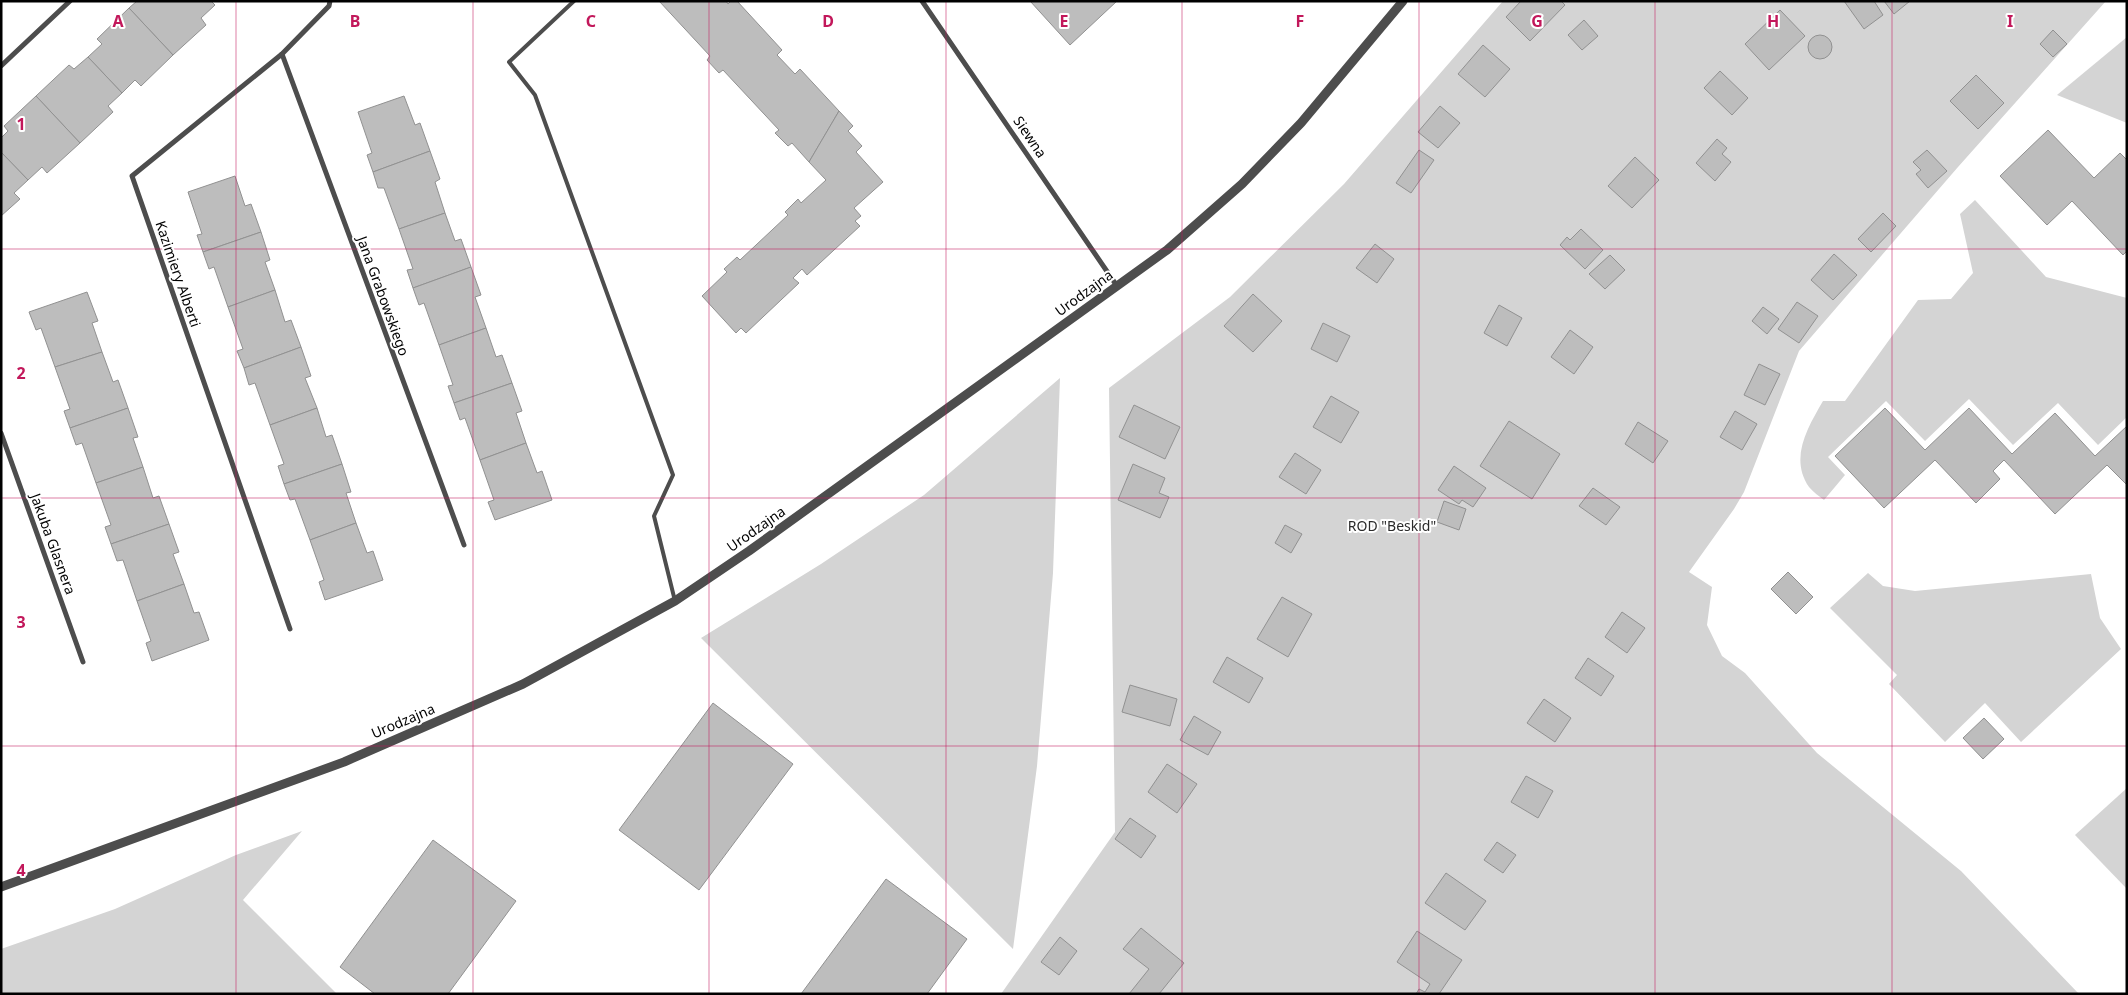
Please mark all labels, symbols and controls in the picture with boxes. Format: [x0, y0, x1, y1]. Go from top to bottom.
text: A [112, 10, 124, 32]
text: B [350, 10, 360, 32]
text: C [586, 10, 596, 32]
text: D [822, 10, 834, 32]
text: E [1060, 10, 1069, 32]
text: F [1296, 10, 1304, 32]
text: G [1531, 10, 1543, 32]
text: H [1767, 10, 1779, 32]
text: I [2007, 10, 2013, 32]
street label: Siewna [1010, 112, 1051, 161]
text: 1 [16, 113, 26, 135]
street label: Kazimiery Alberti [151, 218, 206, 330]
street label: Jana Grabowskiego [352, 232, 414, 358]
street label: Urodzajna [1051, 265, 1117, 320]
text: 2 [16, 362, 26, 384]
street label: Jakuba Glasnera [26, 489, 81, 597]
street label: Urodzajna [723, 501, 789, 556]
park label: ROD "Beskid" [1348, 516, 1436, 535]
text: 3 [16, 611, 26, 633]
street label: Urodzajna [368, 699, 438, 742]
text: 4 [16, 859, 26, 881]

